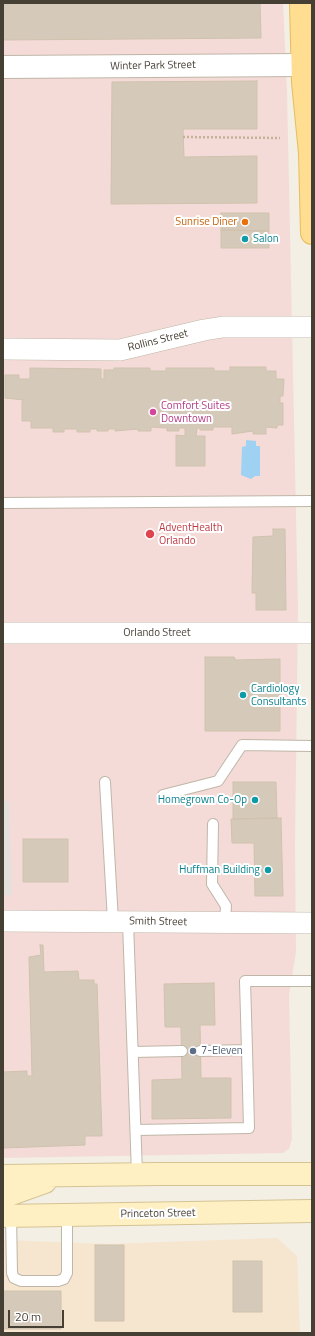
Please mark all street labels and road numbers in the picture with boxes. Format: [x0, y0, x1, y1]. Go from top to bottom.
street label: Winter Park Street [110, 59, 196, 73]
street label: Rollins Street [126, 327, 190, 355]
street label: Orlando Street [123, 626, 191, 640]
street label: Smith Street [129, 915, 187, 929]
street label: Princeton Street [120, 1207, 196, 1221]

